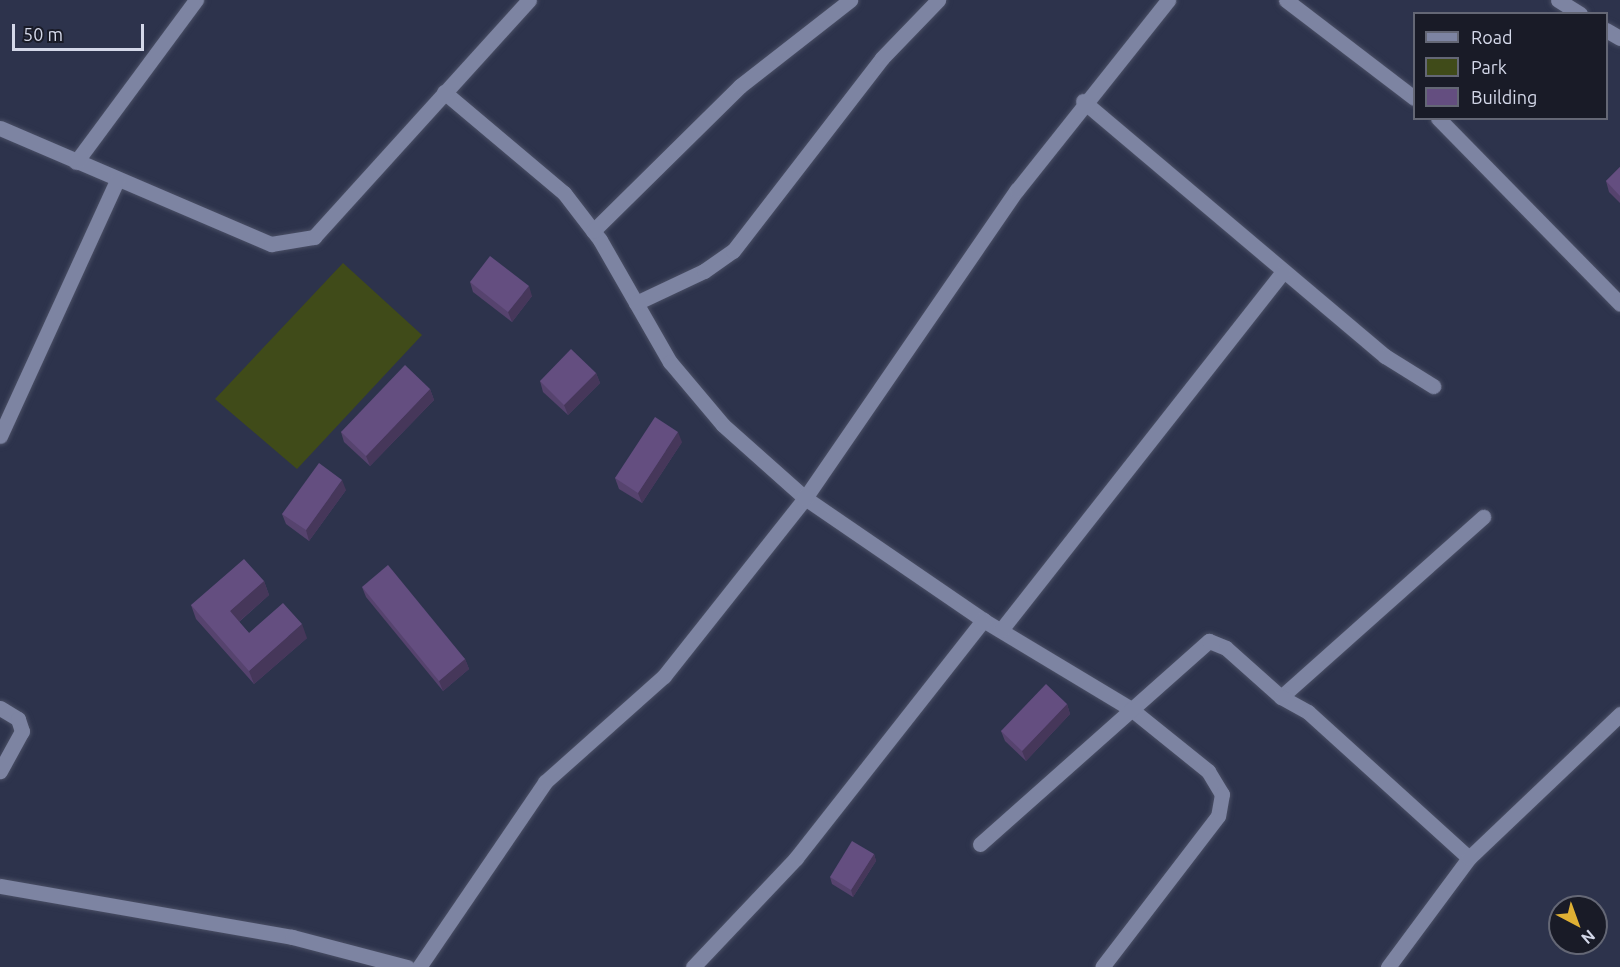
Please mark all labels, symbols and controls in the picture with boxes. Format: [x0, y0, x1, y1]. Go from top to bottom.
scale bar [15, 12, 147, 50]
legend [1413, 12, 1608, 120]
text: 50 m [23, 24, 63, 44]
text: Road [1471, 27, 1513, 47]
text: Park [1471, 57, 1507, 77]
text: Building [1471, 87, 1537, 107]
north arrow [1548, 895, 1608, 955]
text: N [1578, 926, 1599, 948]

